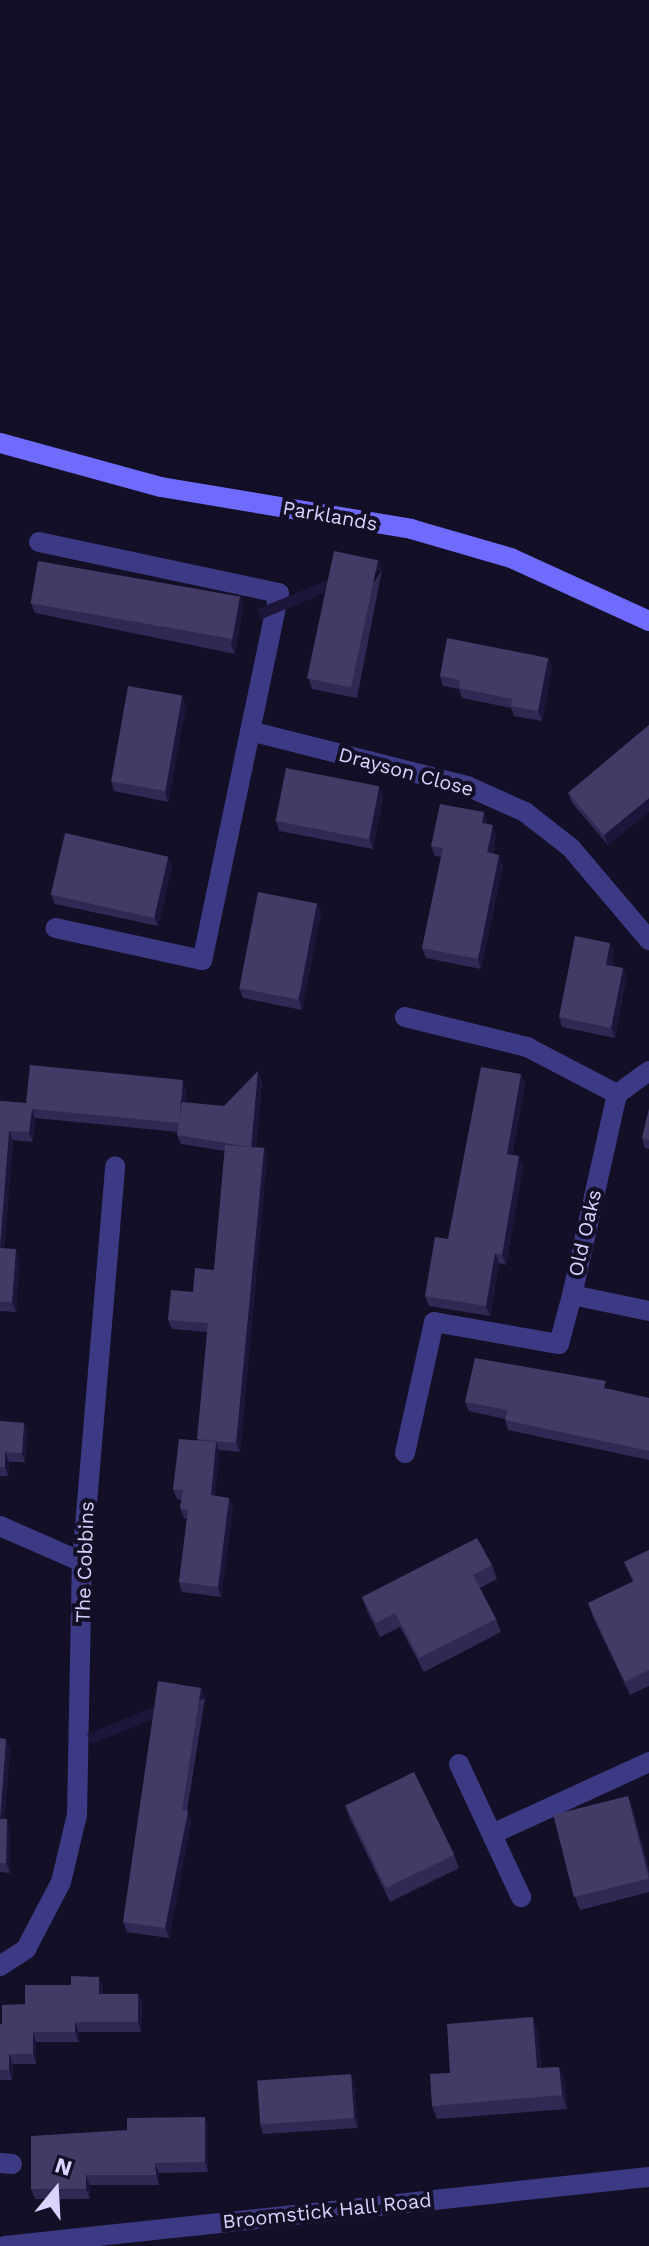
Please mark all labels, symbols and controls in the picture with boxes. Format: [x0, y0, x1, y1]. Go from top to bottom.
street label: Parklands [281, 496, 379, 536]
street label: Drayson Close [336, 742, 476, 802]
street label: Old Oaks [563, 1187, 607, 1279]
street label: The Cobbins [71, 1501, 99, 1623]
north arrow [16, 2150, 96, 2230]
text: N [52, 2152, 75, 2181]
street label: Broomstick Hall Road [221, 2188, 433, 2234]

